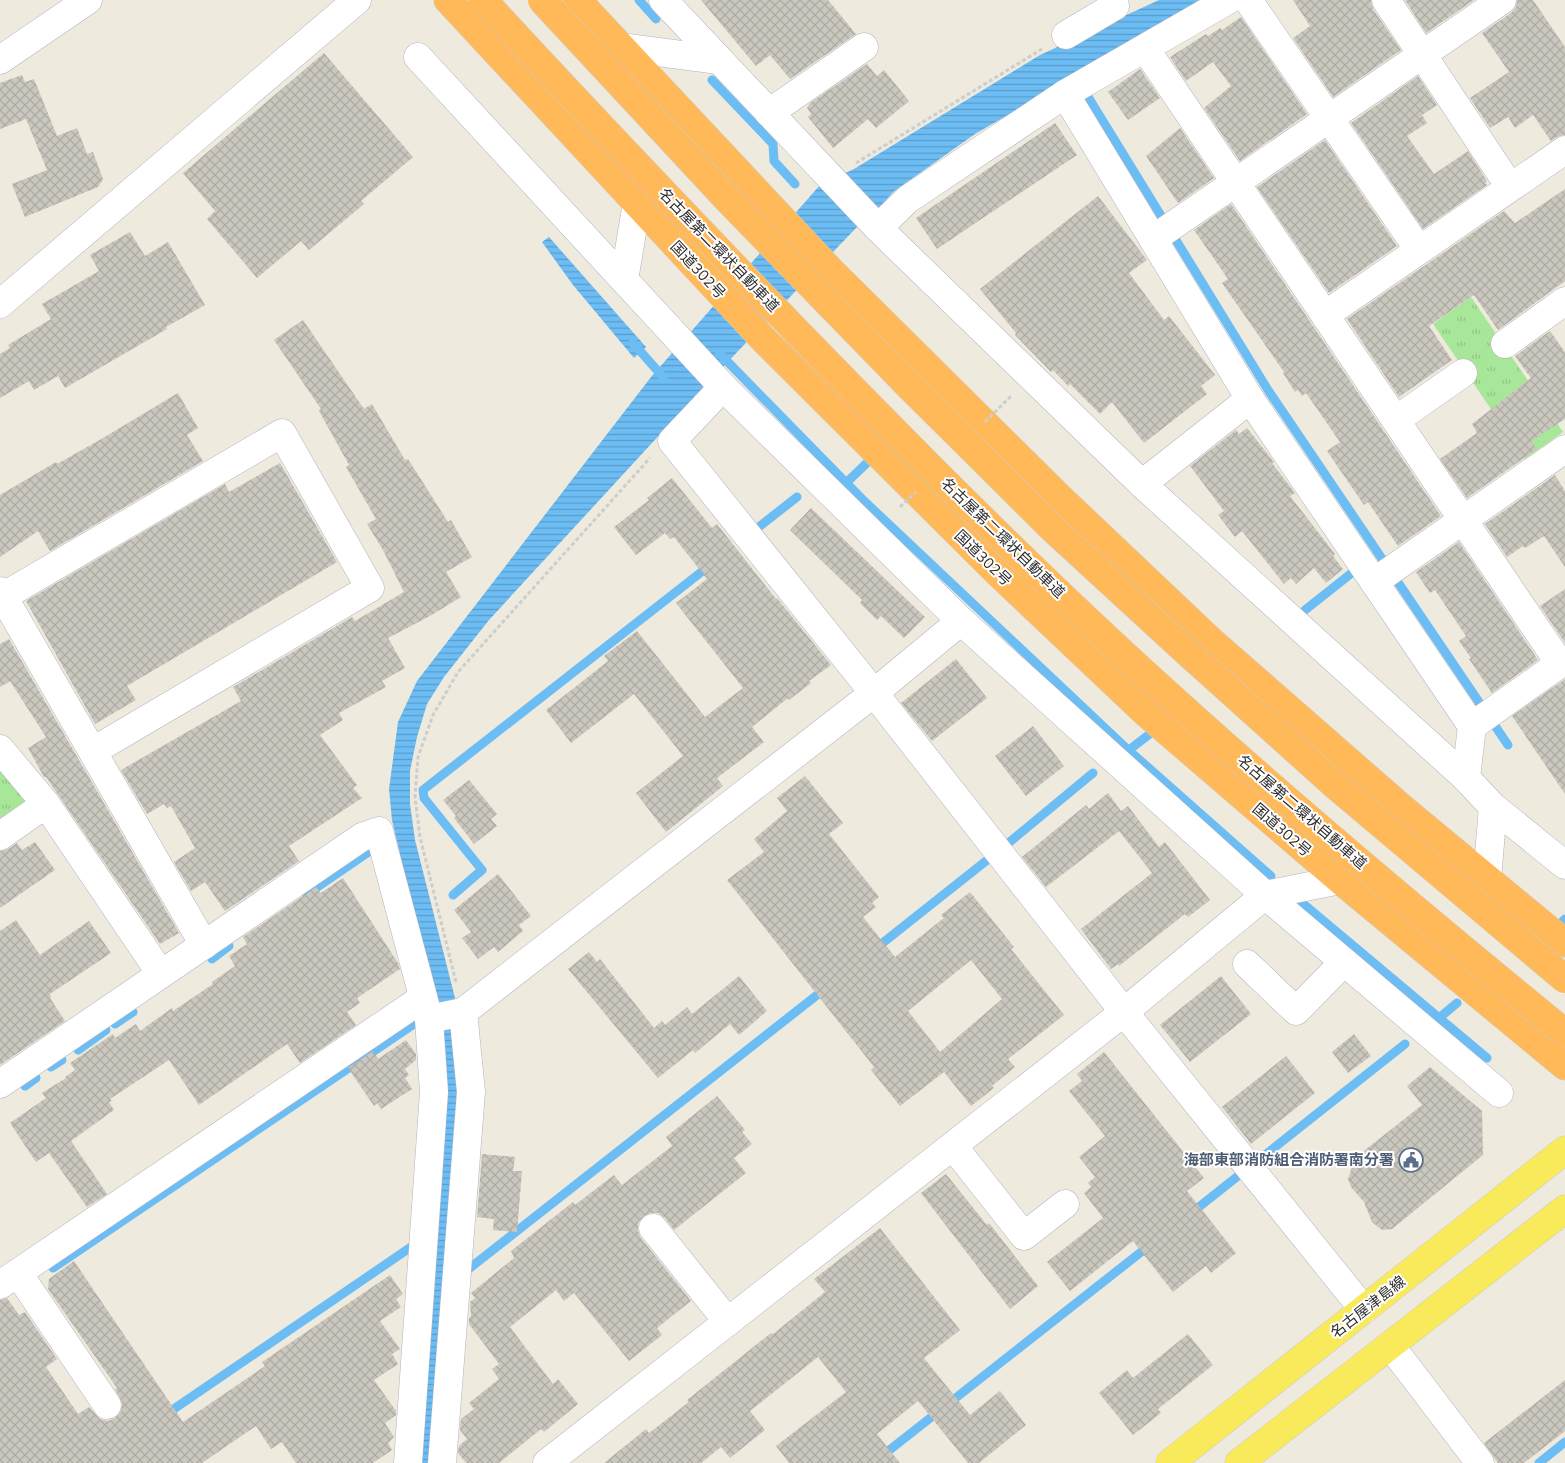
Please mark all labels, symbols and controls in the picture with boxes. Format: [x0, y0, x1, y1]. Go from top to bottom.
street label: 名古屋第二環状自動車道 [654, 184, 784, 316]
street label: 国道302号 [666, 237, 730, 303]
street label: 名古屋第二環状自動車道 [937, 473, 1069, 603]
street label: 国道302号 [950, 526, 1016, 590]
street label: 名古屋第二環状自動車道 [1233, 750, 1371, 874]
street label: 国道302号 [1248, 799, 1316, 861]
public building icon: 海部東部消防組合消防署南分署 [1398, 1147, 1424, 1173]
place label: 海部東部消防組合消防署南分署 [1184, 1150, 1394, 1170]
street label: 名古屋津島線 [1326, 1271, 1410, 1343]

